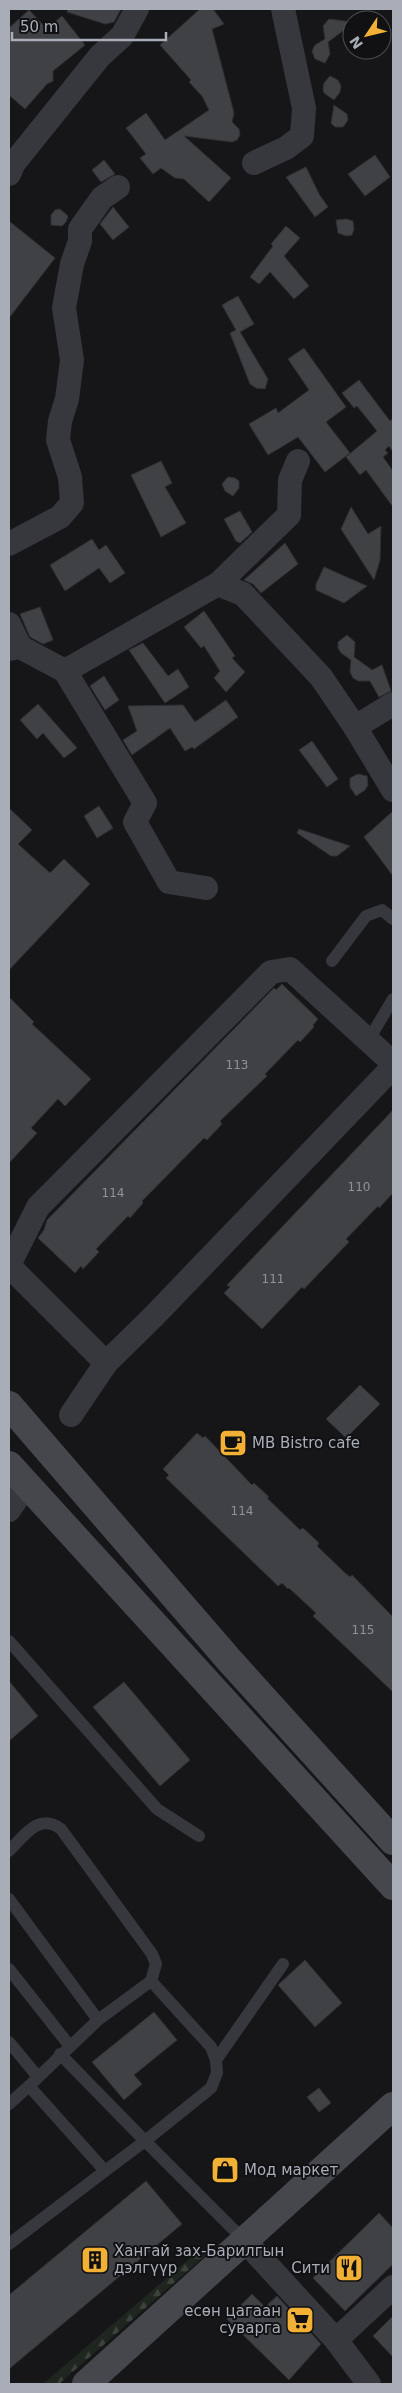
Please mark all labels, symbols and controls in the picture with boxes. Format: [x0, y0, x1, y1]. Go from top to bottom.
scale bar [12, 10, 166, 42]
north arrow [342, 10, 392, 60]
text: 50 m [20, 18, 58, 36]
text: N [346, 33, 366, 52]
house number: 113 [226, 1058, 248, 1072]
house number: 110 [348, 1180, 370, 1194]
house number: 114 [102, 1186, 124, 1200]
house number: 111 [262, 1272, 284, 1286]
cafe icon: MB Bistro cafe [218, 1428, 248, 1458]
place label: MB Bistro cafe [252, 1434, 360, 1452]
house number: 114 [231, 1504, 253, 1518]
house number: 115 [352, 1623, 374, 1637]
shop icon: Мод маркет [210, 2155, 240, 2185]
place label: Мод маркет [244, 2161, 339, 2179]
place label: Хангай зах-Барилгын дэлгүүр [114, 2242, 284, 2277]
building icon: Хангай зах-Барилгын дэлгүүр [80, 2245, 110, 2275]
restaurant icon: Сити [334, 2253, 364, 2283]
place label: Сити [291, 2259, 330, 2277]
place label: есөн цагаан суварга [184, 2302, 281, 2337]
supermarket icon: есөн цагаан суварга [285, 2305, 315, 2335]

